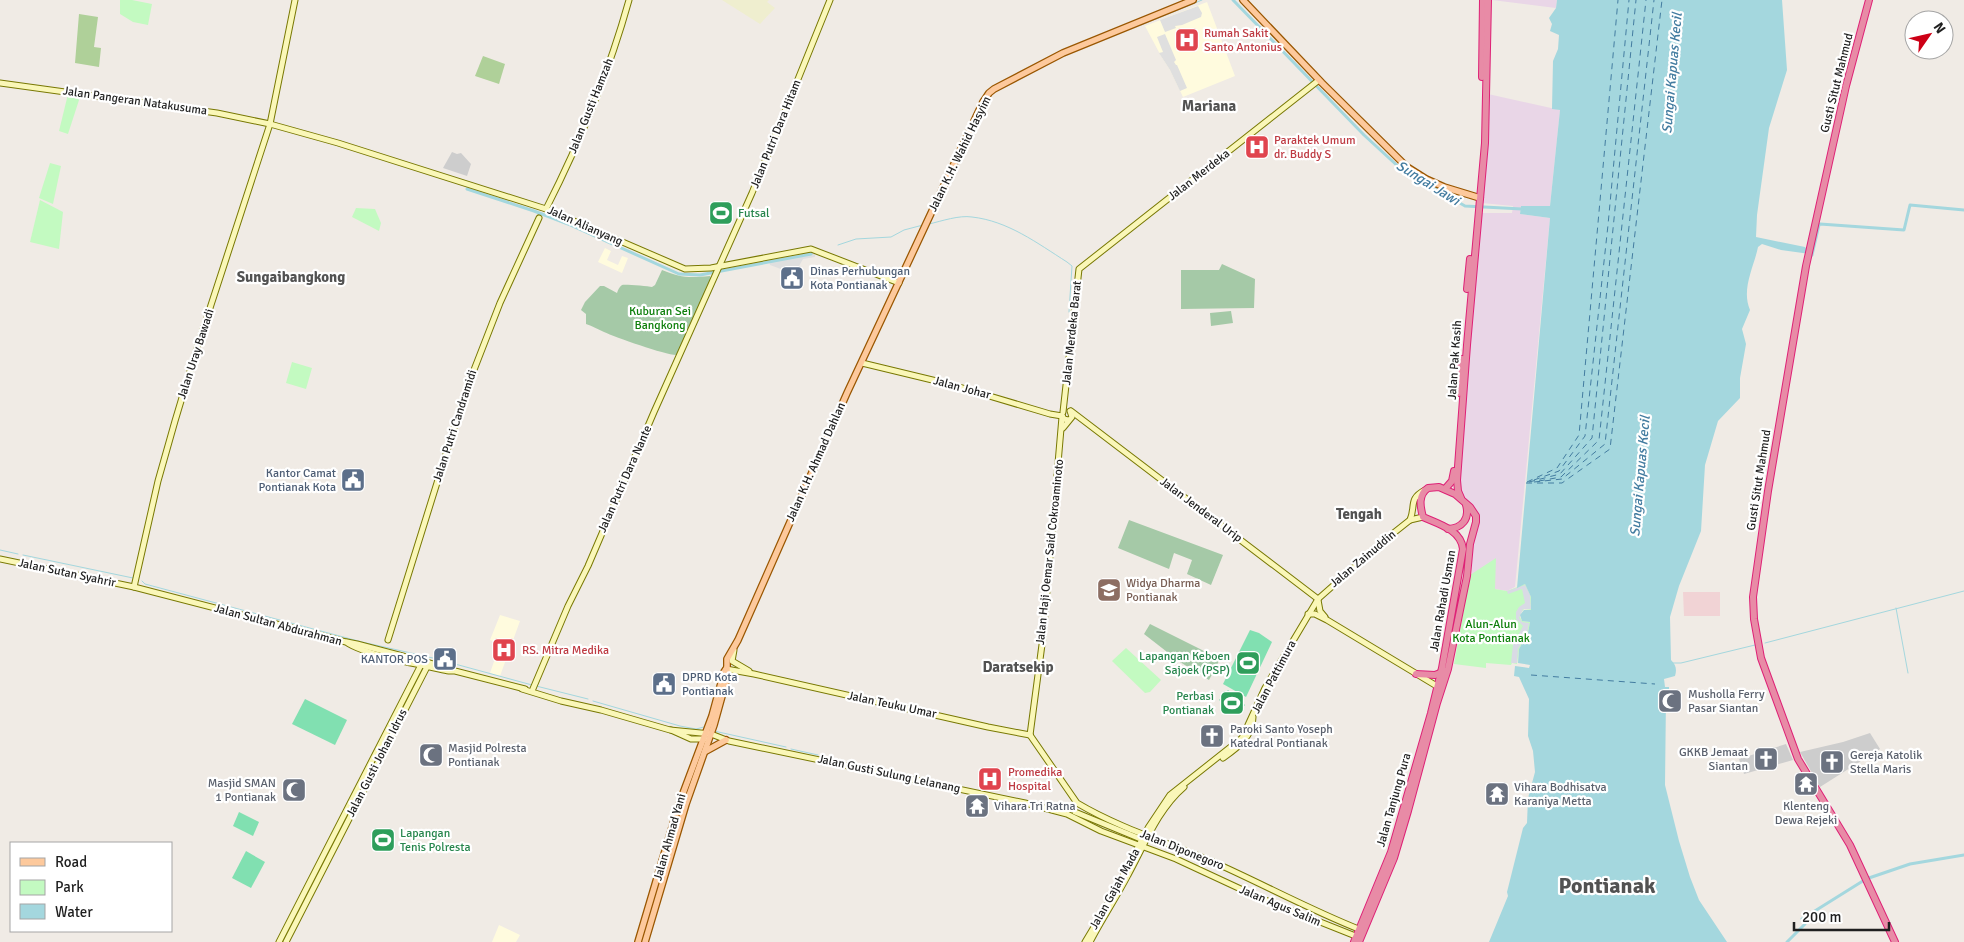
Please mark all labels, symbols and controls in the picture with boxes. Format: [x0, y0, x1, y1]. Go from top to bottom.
north arrow [1904, 10, 1954, 60]
water label: Sungai Kapuas Kecil [1658, 11, 1686, 134]
text: N [1930, 19, 1949, 37]
place label: Rumah Sakit Santo Antonius [1204, 26, 1282, 55]
hospital icon: Rumah Sakit Santo Antonius [1174, 27, 1200, 53]
street label: Gusti Situt Mahmud [1817, 32, 1857, 134]
street label: Jalan Gusti Hamzah [565, 56, 617, 156]
street label: Jalan Putri Dara Hitam [747, 77, 805, 191]
street label: Jalan Pangeran Natakusuma [62, 83, 208, 119]
street label: Jalan K.H. Wahid Hasyim [925, 94, 995, 214]
district label: Mariana [1182, 97, 1237, 115]
place label: Paraktek Umum dr. Buddy S [1274, 133, 1356, 162]
hospital icon: Paraktek Umum dr. Buddy S [1244, 134, 1270, 160]
street label: Jalan Merdeka [1165, 146, 1233, 204]
water label: Sungai Jawi [1393, 157, 1464, 210]
sports icon: Futsal [708, 200, 734, 226]
street label: Jalan Alianyang [545, 203, 625, 249]
place label: Futsal [738, 206, 770, 221]
place label: Dinas Perhubungan Kota Pontianak [810, 264, 910, 293]
public building icon: Dinas Perhubungan Kota Pontianak [779, 265, 805, 291]
district label: Sungaibangkong [237, 268, 345, 286]
street label: Jalan Merdeka Barat [1059, 280, 1085, 386]
park label: Kuburan Sei Bangkong [629, 304, 691, 333]
street label: Jalan Uray Bawadi [174, 307, 218, 401]
street label: Jalan Pak Kasih [1445, 320, 1465, 400]
street label: Jalan Putri Candramidi [430, 368, 480, 484]
street label: Jalan Johar [932, 373, 993, 403]
street label: Jalan K.H. Ahmad Dahlan [783, 400, 849, 524]
water label: Sungai Kapuas Kecil [1626, 414, 1654, 537]
street label: Jalan Putri Dara Nante [595, 423, 655, 535]
street label: Gusti Situt Mahmud [1744, 428, 1774, 532]
street label: Jalan Haji Oemar Said Cokroaminoto [1033, 458, 1067, 646]
place label: Kantor Camat Pontianak Kota [258, 466, 336, 495]
public building icon: Kantor Camat Pontianak Kota [340, 467, 366, 493]
street label: Jalan Jenderal Urip [1157, 474, 1245, 546]
district label: Tengah [1336, 505, 1382, 523]
street label: Jalan Zainuddin [1327, 527, 1399, 591]
street label: Jalan Rahadi Usman [1427, 549, 1459, 653]
street label: Jalan Sutan Syahrir [17, 555, 118, 591]
place label: Widya Dharma Pontianak [1126, 576, 1200, 605]
school or university icon: Widya Dharma Pontianak [1096, 577, 1122, 603]
street label: Jalan Sultan Abdurahman [212, 601, 344, 649]
park label: Alun-Alun Kota Pontianak [1452, 617, 1530, 646]
hospital icon: RS. Mitra Medika [491, 637, 517, 663]
street label: Jalan Pattimura [1248, 638, 1300, 716]
place label: RS. Mitra Medika [522, 643, 609, 658]
public building icon: KANTOR POS [432, 646, 458, 672]
place label: Lapangan Keboen Sajoek (PSP) [1139, 649, 1230, 678]
sports icon: Lapangan Keboen Sajoek (PSP) [1235, 650, 1261, 676]
place label: KANTOR POS [361, 652, 428, 667]
district label: Daratsekip [983, 658, 1053, 676]
place label: DPRD Kota Pontianak [682, 670, 738, 699]
public building icon: DPRD Kota Pontianak [651, 671, 677, 697]
place label: Musholla Ferry Pasar Siantan [1688, 687, 1765, 716]
street label: Jalan Teuku Umar [846, 688, 938, 722]
mosque icon: Musholla Ferry Pasar Siantan [1657, 688, 1683, 714]
place label: Perbasi Pontianak [1162, 689, 1214, 718]
sports icon: Perbasi Pontianak [1219, 690, 1245, 716]
street label: Jalan Gusti Johan Idrus [343, 706, 411, 820]
place label: Paroki Santo Yoseph Katedral Pontianak [1230, 722, 1333, 751]
church icon: Paroki Santo Yoseph Katedral Pontianak [1199, 723, 1225, 749]
place label: Masjid Polresta Pontianak [448, 741, 527, 770]
mosque icon: Masjid Polresta Pontianak [418, 742, 444, 768]
place label: GKKB Jemaat Siantan [1679, 745, 1748, 774]
church icon: GKKB Jemaat Siantan [1753, 746, 1779, 772]
place label: Gereja Katolik Stella Maris [1850, 748, 1922, 777]
church icon: Gereja Katolik Stella Maris [1819, 749, 1845, 775]
street label: Jalan Tanjung Pura [1373, 751, 1415, 849]
street label: Jalan Gusti Sulung Lelanang [816, 752, 962, 796]
place label: Promedika Hospital [1008, 765, 1062, 794]
hospital icon: Promedika Hospital [977, 766, 1003, 792]
temple icon: Klenteng Dewa Rejeki [1793, 771, 1819, 797]
place label: Masjid SMAN 1 Pontianak [208, 776, 276, 805]
mosque icon: Masjid SMAN 1 Pontianak [281, 777, 307, 803]
place label: Vihara Bodhisatva Karaniya Metta [1514, 780, 1607, 809]
temple icon: Vihara Bodhisatva Karaniya Metta [1484, 781, 1510, 807]
street label: Jalan Ahmad Yani [650, 792, 690, 882]
temple icon: Vihara Tri Ratna [964, 793, 990, 819]
place label: Vihara Tri Ratna [994, 799, 1076, 814]
place label: Klenteng Dewa Rejeki [1775, 799, 1837, 828]
place label: Lapangan Tenis Polresta [400, 826, 471, 855]
street label: Jalan Diponegoro [1138, 826, 1226, 874]
sports icon: Lapangan Tenis Polresta [370, 827, 396, 853]
legend [10, 842, 172, 932]
street label: Jalan Gajah Mada [1086, 846, 1144, 932]
text: Road [55, 853, 87, 871]
district label: Pontianak [1559, 872, 1656, 899]
text: Park [55, 878, 84, 896]
street label: Jalan Agus Salim [1237, 882, 1323, 930]
scale bar [1794, 900, 1889, 932]
text: Water [55, 903, 93, 921]
text: 200 m [1802, 908, 1842, 926]

